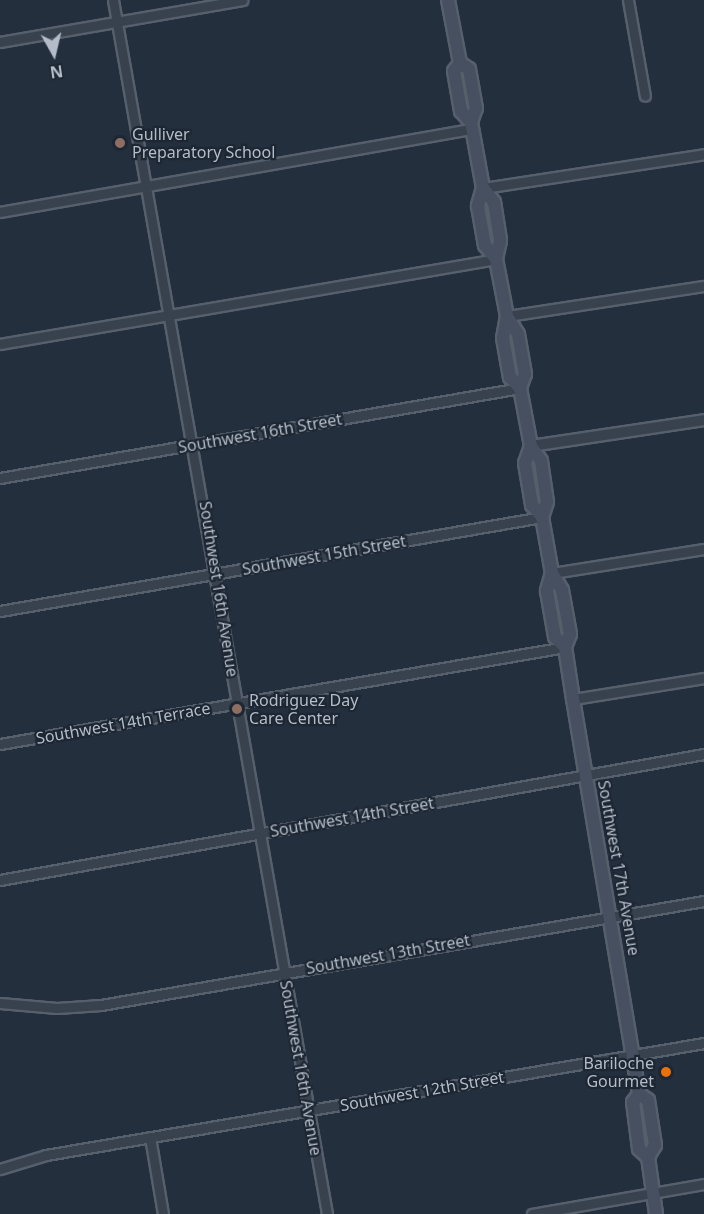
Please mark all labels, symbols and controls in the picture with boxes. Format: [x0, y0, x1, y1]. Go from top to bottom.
north arrow [24, 24, 84, 84]
text: N [49, 60, 64, 84]
place label: Gulliver Preparatory School [132, 124, 275, 162]
marker: Gulliver Preparatory School [113, 136, 127, 150]
street label: Southwest 16th Street [177, 409, 343, 457]
street label: Southwest 16th Avenue [196, 500, 242, 678]
street label: Southwest 15th Street [241, 531, 407, 579]
place label: Rodriguez Day Care Center [249, 690, 358, 728]
street label: Southwest 14th Terrace [34, 698, 212, 748]
marker: Rodriguez Day Care Center [230, 702, 244, 716]
street label: Southwest 17th Avenue [594, 779, 644, 957]
street label: Southwest 14th Street [269, 793, 435, 841]
street label: Southwest 13th Street [305, 930, 471, 978]
street label: Southwest 16th Avenue [276, 979, 326, 1157]
place label: Bariloche Gourmet [583, 1053, 654, 1091]
marker: Bariloche Gourmet [659, 1065, 673, 1079]
street label: Southwest 12th Street [339, 1067, 505, 1115]

